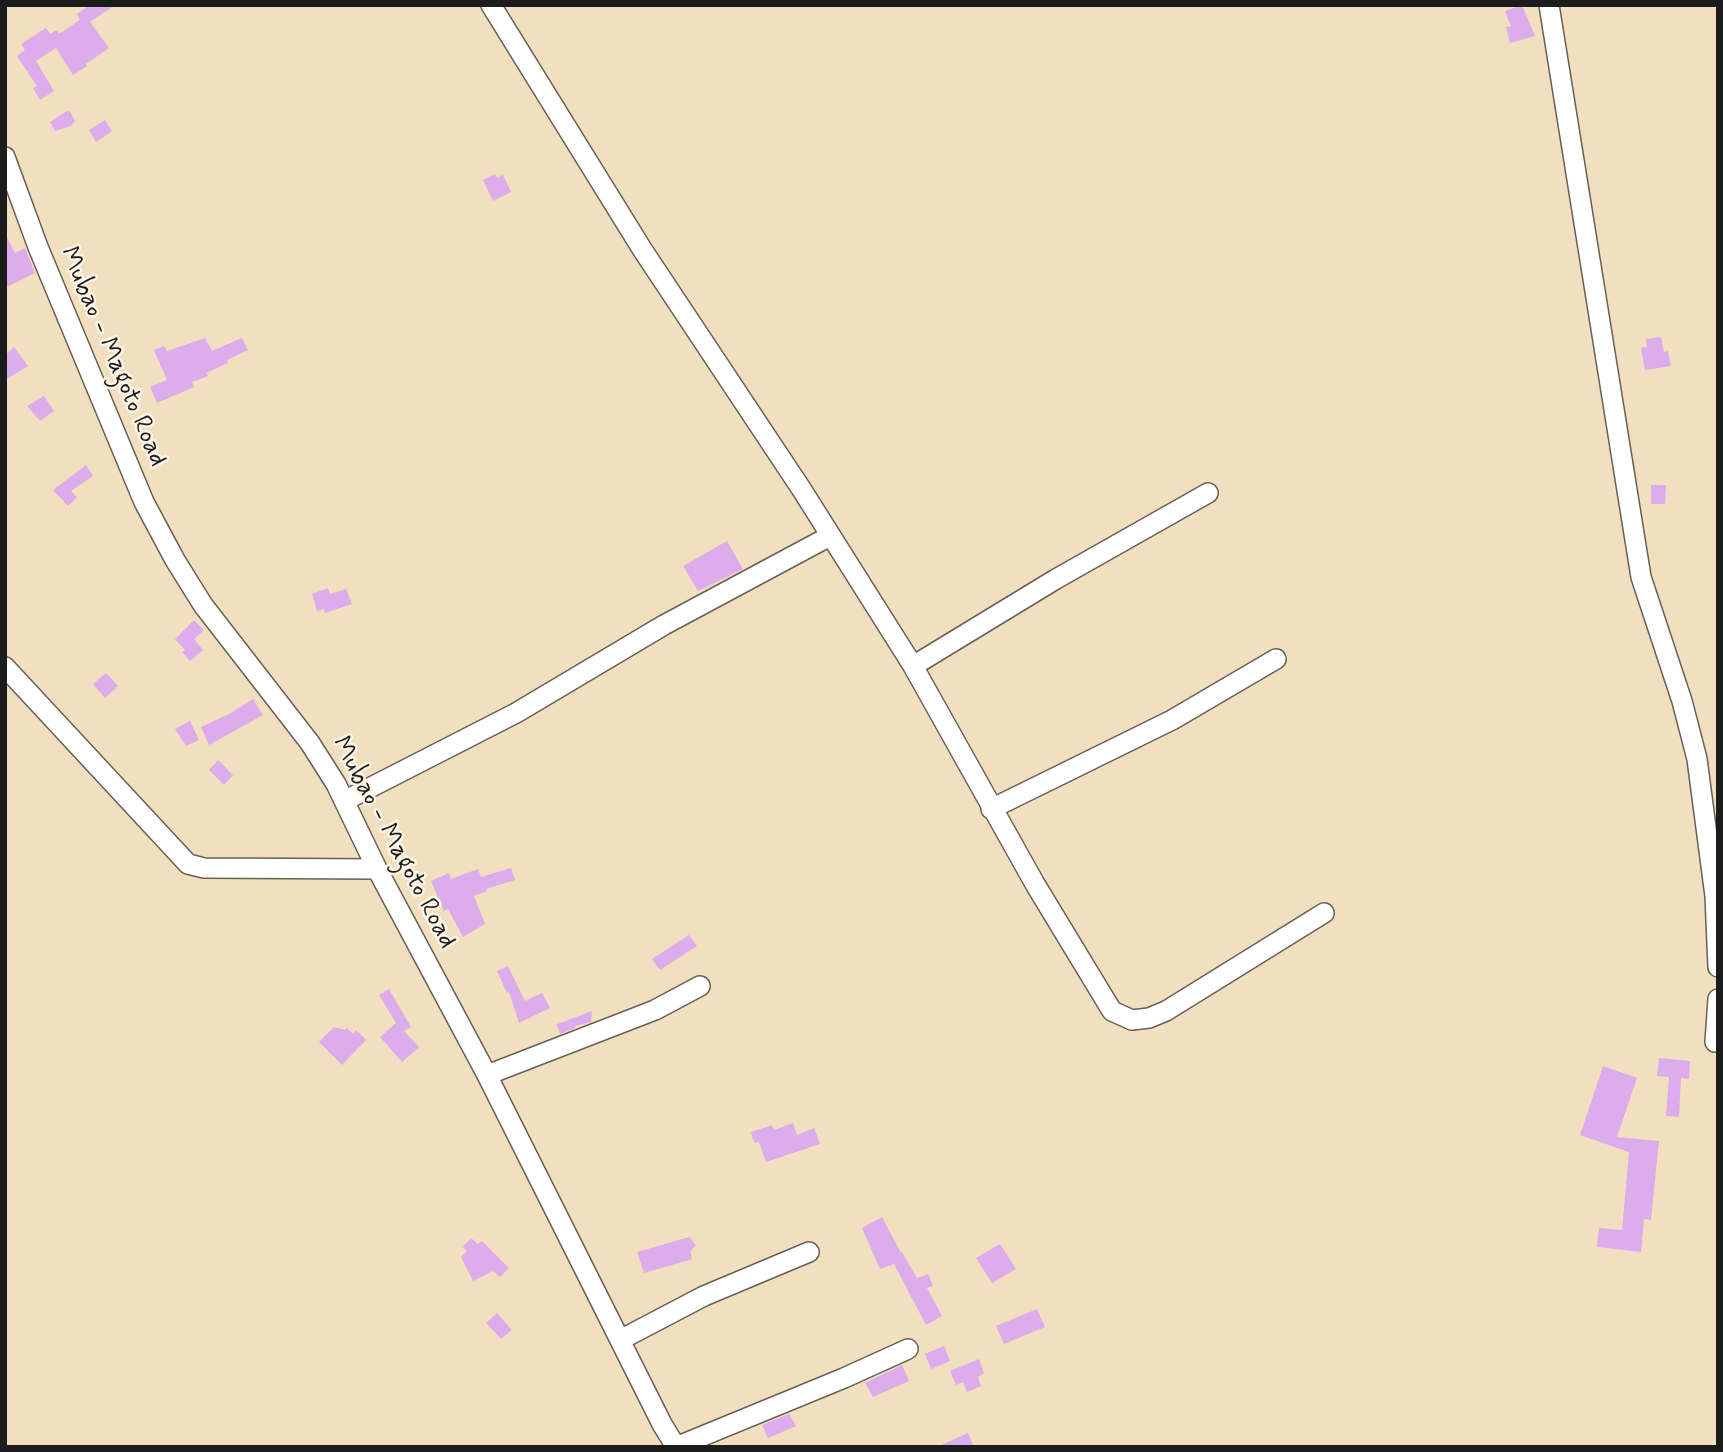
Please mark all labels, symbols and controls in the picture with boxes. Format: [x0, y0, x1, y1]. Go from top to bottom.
street label: Mubao - Magoto Road [52, 242, 172, 472]
street label: Mubao - Magoto Road [324, 732, 462, 954]

